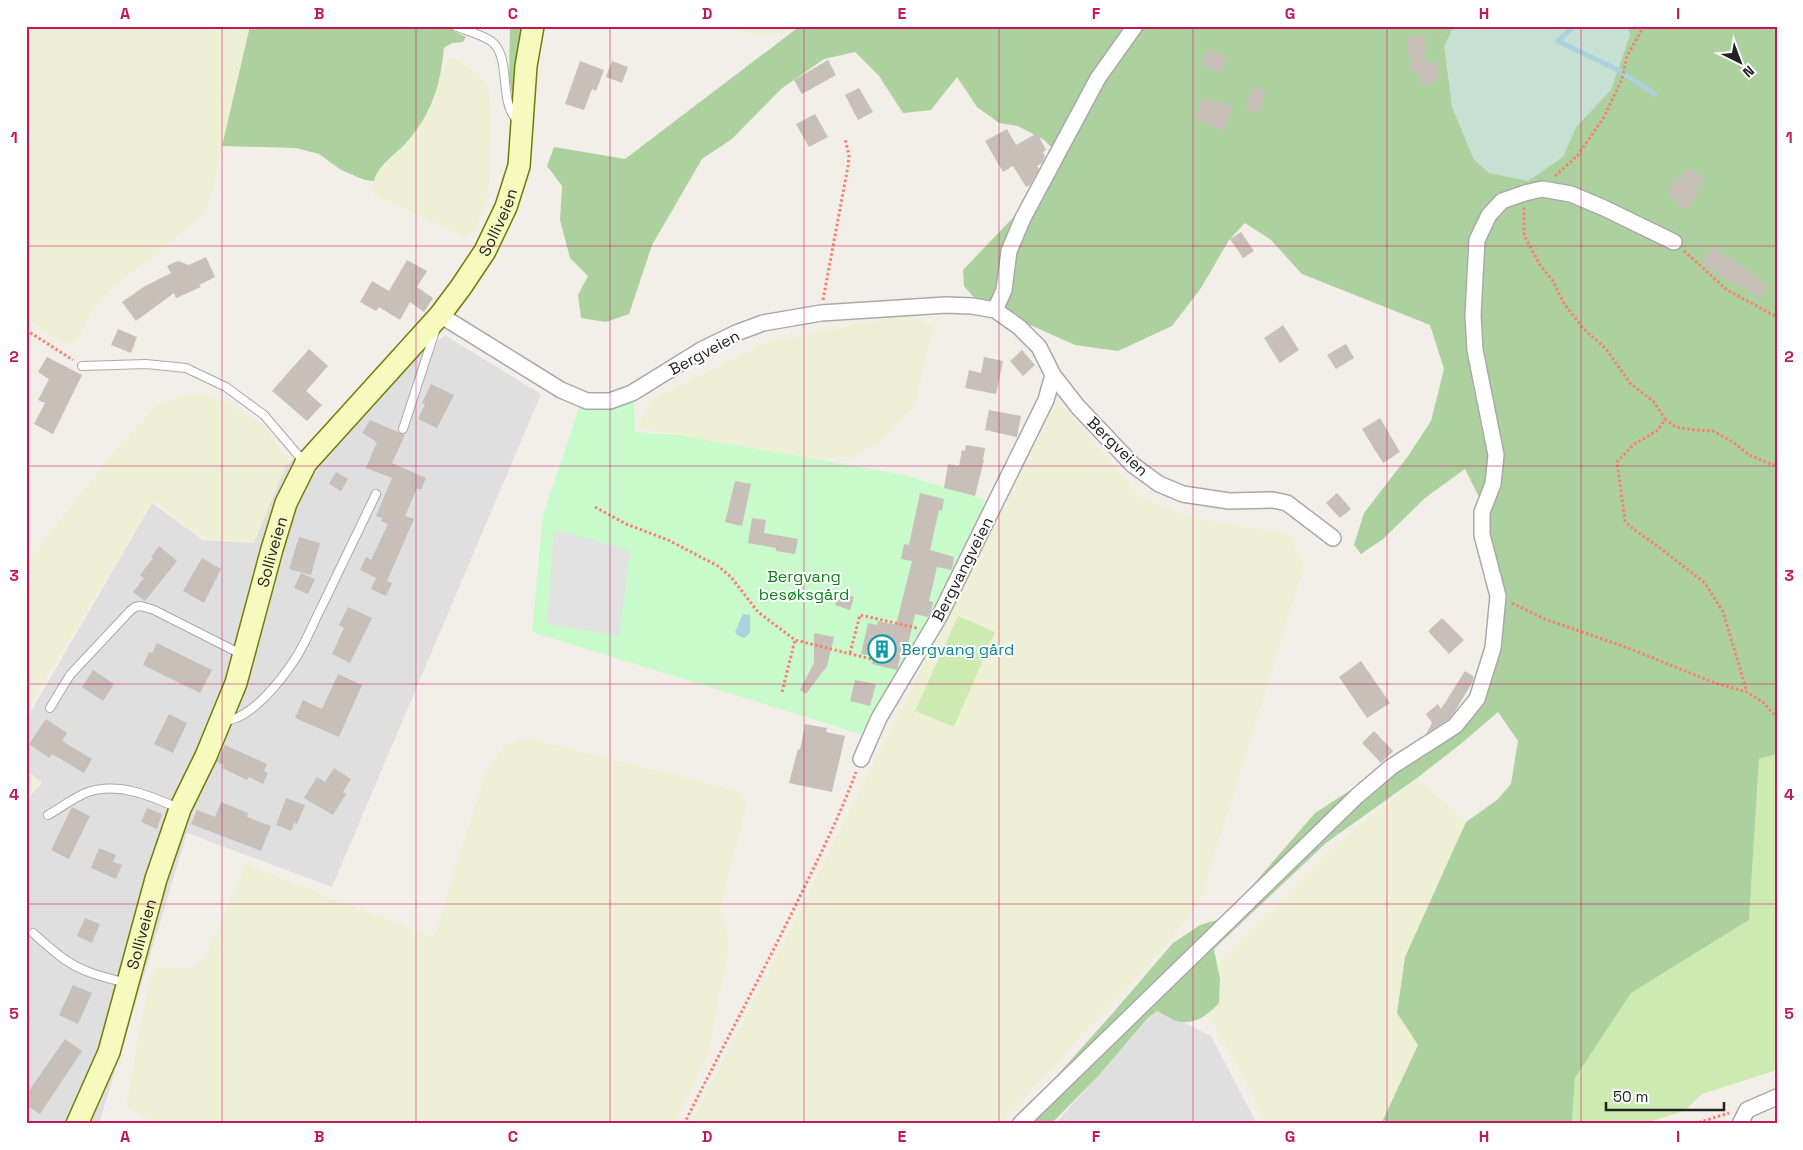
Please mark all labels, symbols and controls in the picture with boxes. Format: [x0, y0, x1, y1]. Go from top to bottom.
text: A [120, 3, 130, 24]
text: B [314, 3, 324, 24]
text: C [508, 3, 518, 24]
text: D [702, 3, 712, 24]
text: E [898, 3, 907, 24]
text: F [1092, 3, 1101, 24]
text: G [1285, 3, 1295, 24]
text: H [1479, 3, 1489, 24]
text: I [1676, 3, 1680, 24]
north arrow [1716, 38, 1766, 88]
text: N [1739, 62, 1758, 81]
text: 1 [10, 127, 18, 148]
text: 1 [1785, 127, 1793, 148]
street label: Solliveien [474, 186, 522, 260]
street label: Bergveien [665, 325, 743, 380]
text: 2 [9, 346, 19, 367]
text: 2 [1784, 346, 1794, 367]
street label: Bergveien [1083, 412, 1153, 481]
street label: Bergvangveien [927, 513, 998, 625]
street label: Solliveien [252, 514, 292, 590]
text: 3 [9, 565, 19, 586]
text: 3 [1784, 565, 1794, 586]
park label: Bergvang besøksgård [759, 566, 849, 605]
building icon: Bergvang gård [867, 634, 897, 664]
place label: Bergvang gård [901, 639, 1014, 660]
text: 4 [9, 784, 19, 805]
text: 4 [1784, 784, 1794, 805]
street label: Solliveien [122, 896, 161, 972]
text: 5 [9, 1003, 19, 1024]
text: 5 [1784, 1003, 1794, 1024]
scale bar [1606, 1080, 1723, 1112]
text: 50 m [1613, 1087, 1648, 1106]
text: A [120, 1126, 130, 1147]
text: B [314, 1126, 324, 1147]
text: C [508, 1126, 518, 1147]
text: D [702, 1126, 712, 1147]
text: E [898, 1126, 907, 1147]
text: F [1092, 1126, 1101, 1147]
text: G [1285, 1126, 1295, 1147]
text: H [1479, 1126, 1489, 1147]
text: I [1676, 1126, 1680, 1147]

